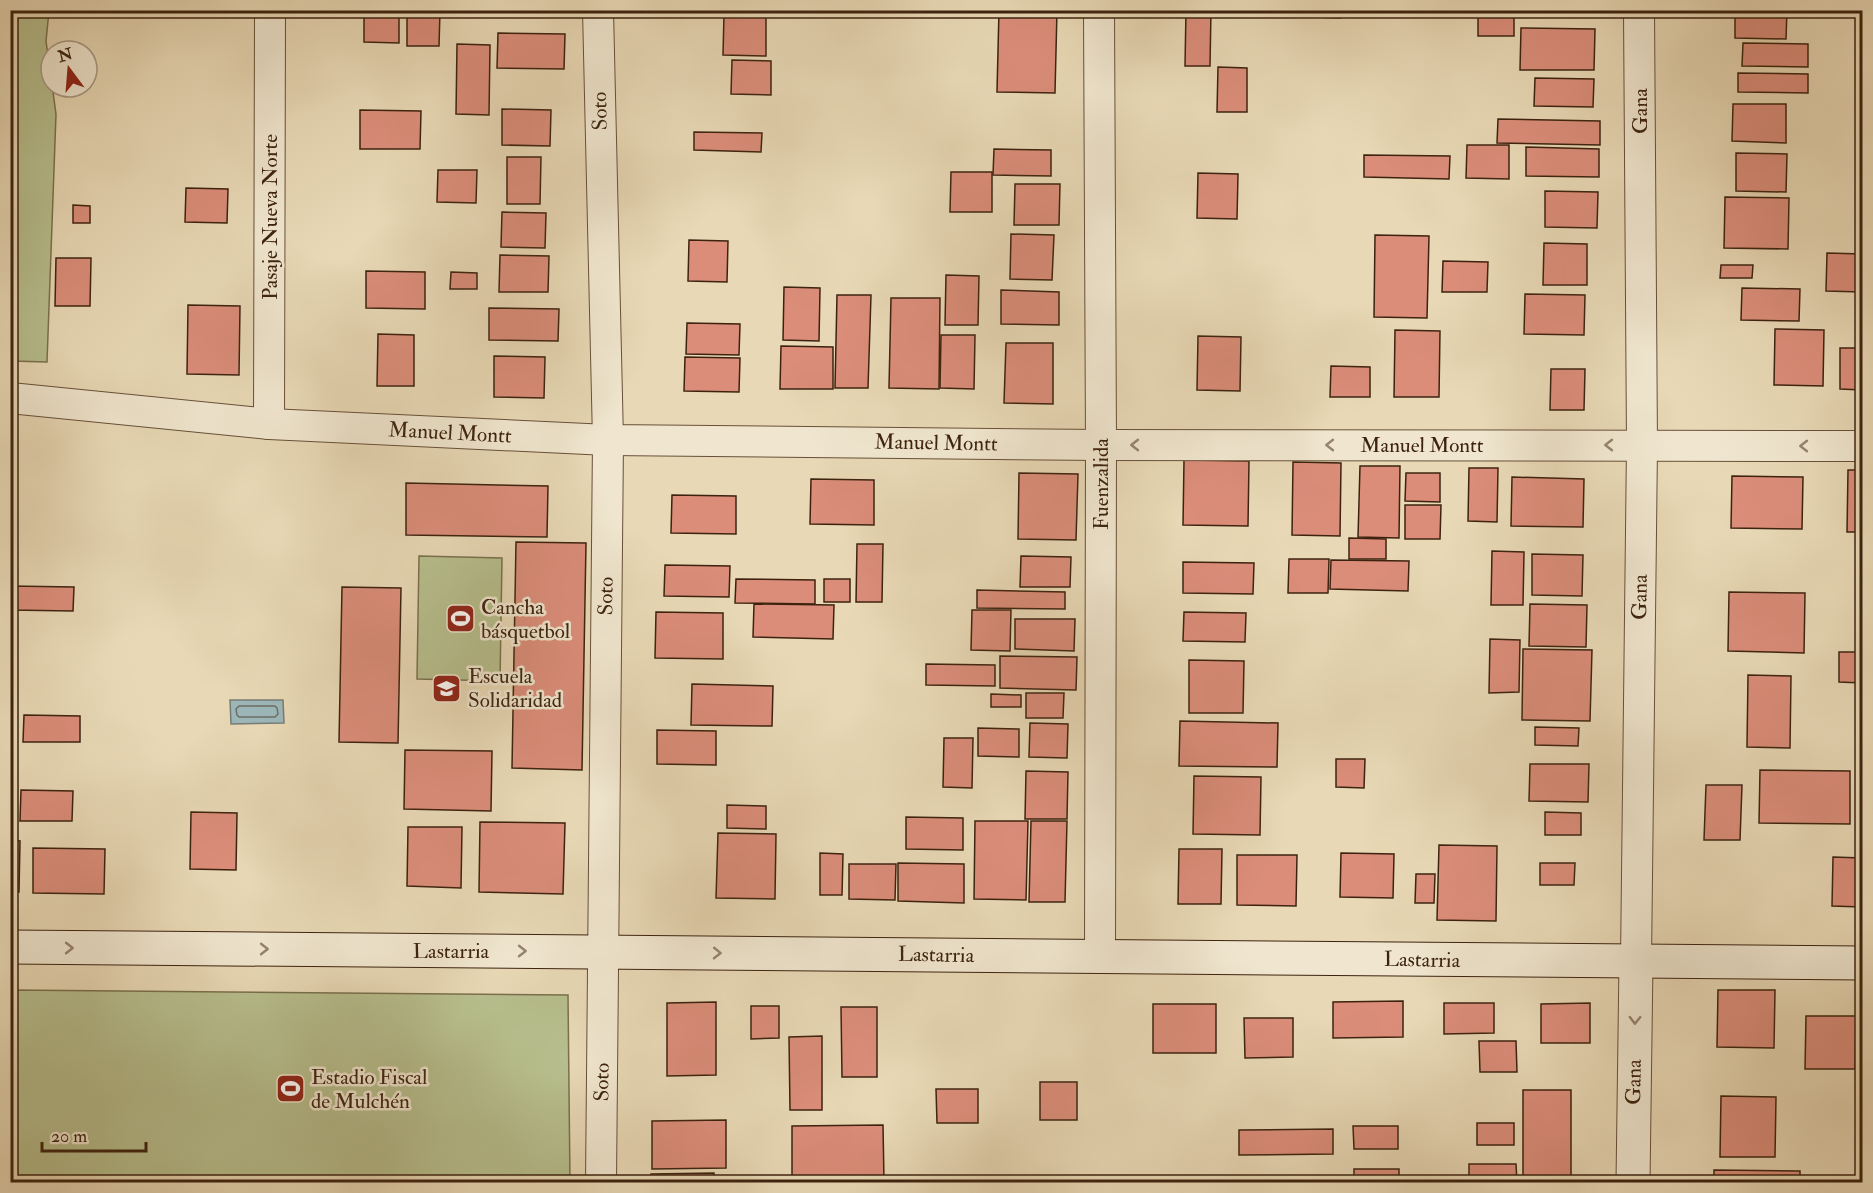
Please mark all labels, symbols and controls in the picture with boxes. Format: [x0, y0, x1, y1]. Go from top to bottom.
north arrow [39, 39, 99, 99]
text: N [55, 44, 75, 67]
street label: Gana [1627, 88, 1654, 134]
street label: Soto [586, 91, 614, 131]
street label: Pasaje Nueva Norte [257, 134, 284, 300]
street label: Manuel Montt [388, 416, 512, 450]
street label: Manuel Montt [874, 428, 998, 458]
street label: Manuel Montt [1360, 432, 1484, 459]
street label: Fuenzalida [1088, 438, 1115, 530]
one-way arrow [1131, 439, 1140, 451]
one-way arrow [1326, 439, 1335, 451]
one-way arrow [1605, 439, 1614, 451]
one-way arrow [1800, 440, 1809, 452]
street label: Gana [1626, 574, 1654, 620]
street label: Soto [592, 576, 620, 616]
place label: Cancha básquetbol [481, 594, 571, 645]
sports icon: Cancha básquetbol [444, 603, 476, 635]
place label: Escuela Solidaridad [468, 663, 563, 714]
school or university icon: Escuela Solidaridad [431, 672, 463, 704]
street label: Lastarria [413, 938, 490, 965]
street label: Lastarria [898, 941, 975, 969]
one-way arrow [64, 942, 73, 954]
one-way arrow [259, 943, 268, 955]
one-way arrow [517, 945, 526, 957]
street label: Lastarria [1384, 946, 1461, 974]
one-way arrow [712, 947, 721, 959]
one-way arrow [1629, 1016, 1641, 1025]
street label: Gana [1620, 1059, 1648, 1105]
street label: Soto [588, 1062, 616, 1102]
place label: Estadio Fiscal de Mulchén [311, 1064, 428, 1115]
sports icon: Estadio Fiscal de Mulchén [274, 1073, 306, 1105]
scale bar [42, 1115, 146, 1153]
text: 20 m [51, 1125, 87, 1148]

